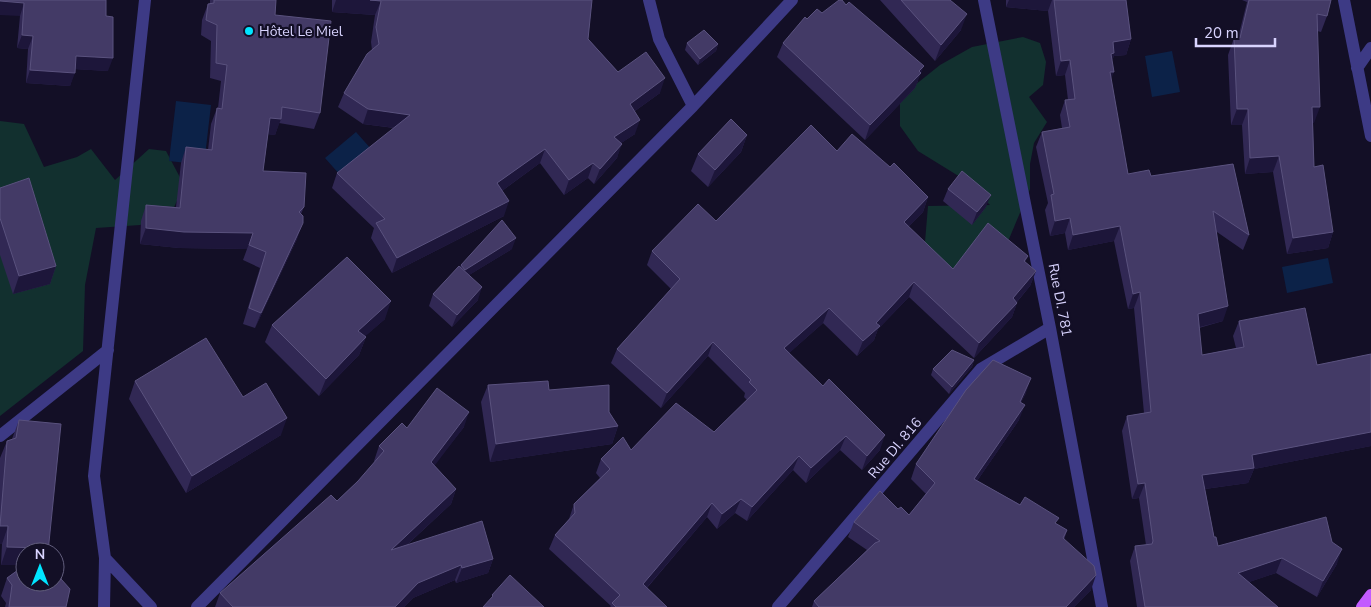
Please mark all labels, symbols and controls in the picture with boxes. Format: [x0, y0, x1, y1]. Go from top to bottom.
scale bar [1196, 15, 1275, 47]
place label: Hôtel Le Miel [259, 22, 344, 41]
text: 20 m [1204, 23, 1239, 43]
marker: Hôtel Le Miel [243, 25, 255, 37]
street label: Rue DI. 781 [1044, 262, 1076, 338]
street label: Rue DI. 816 [864, 413, 926, 483]
north arrow [15, 542, 65, 592]
text: N [35, 545, 45, 564]

